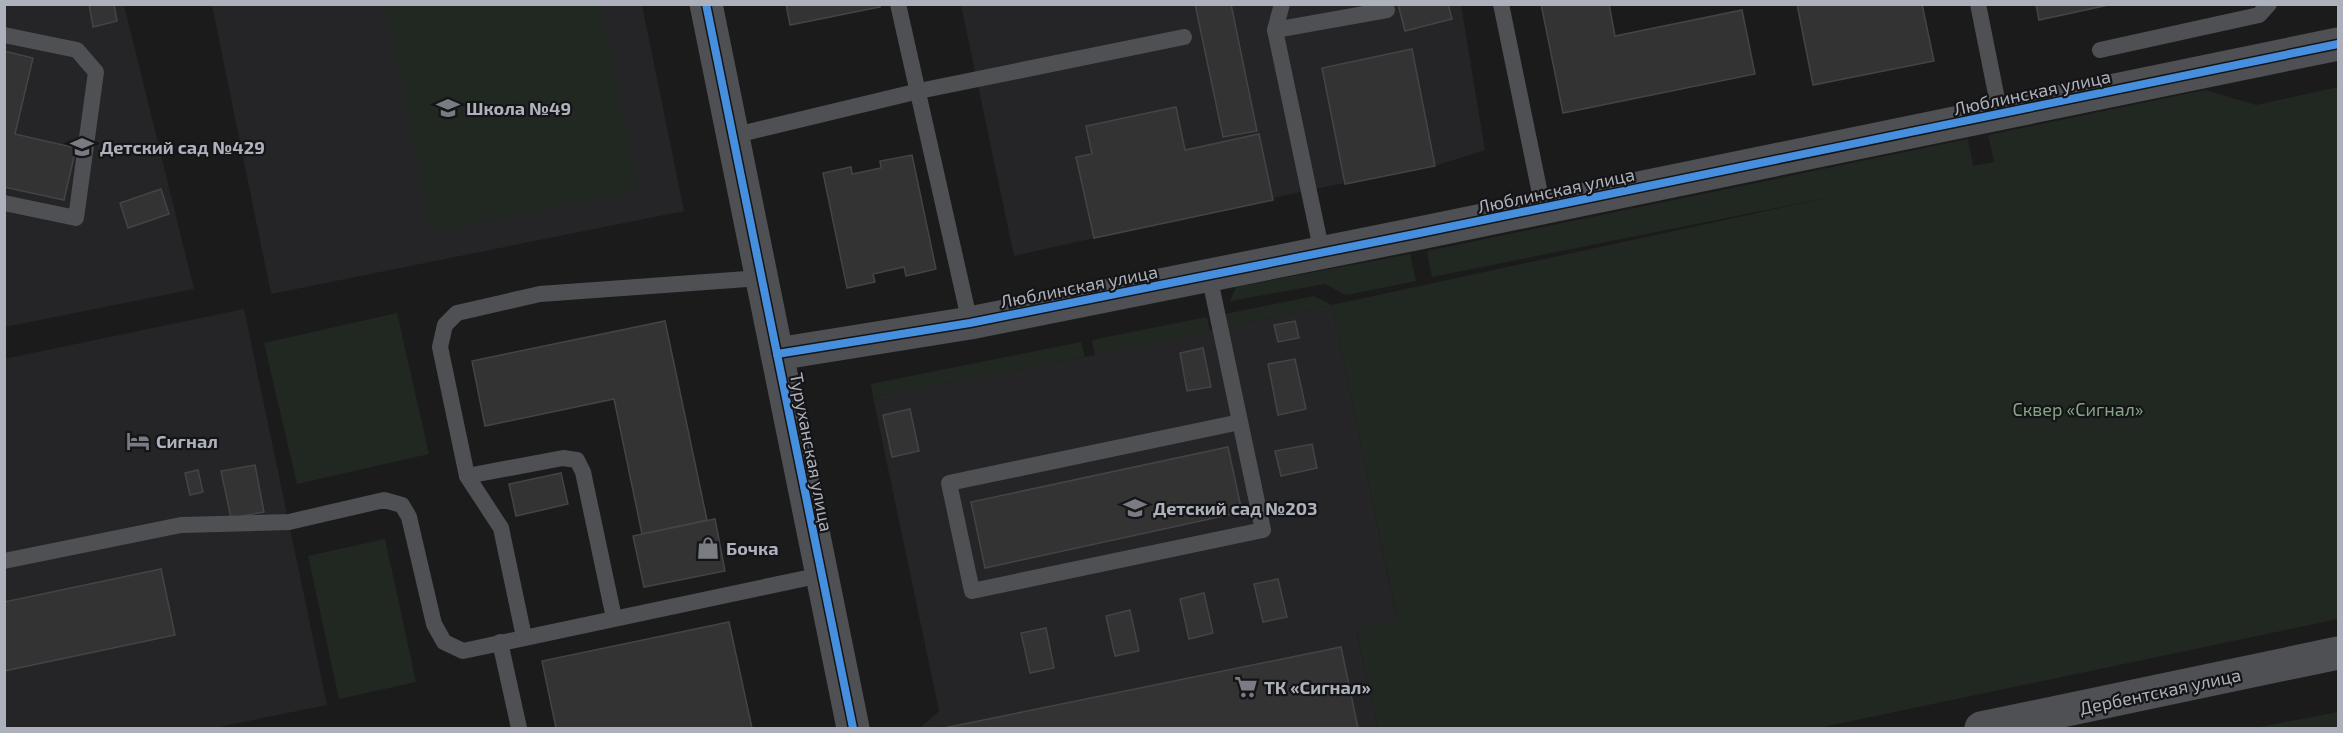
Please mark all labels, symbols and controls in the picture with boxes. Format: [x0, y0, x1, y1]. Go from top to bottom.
street label: Люблинская улица [1951, 65, 2113, 119]
school or university icon: Школа №49 [435, 95, 461, 121]
place label: Школа №49 [466, 97, 571, 119]
school or university icon: Детский сад №429 [69, 134, 95, 160]
place label: Детский сад №429 [100, 136, 265, 158]
street label: Люблинская улица [1475, 163, 1637, 217]
street label: Люблинская улица [998, 260, 1160, 312]
street label: Туруханская улица [786, 371, 838, 533]
park label: Сквер «Сигнал» [2012, 398, 2144, 420]
hotel icon: Сигнал [125, 428, 151, 454]
place label: Сигнал [156, 430, 218, 452]
school or university icon: Детский сад №203 [1122, 495, 1148, 521]
place label: Детский сад №203 [1153, 497, 1317, 519]
shop icon: Бочка [695, 535, 721, 561]
place label: Бочка [726, 537, 779, 559]
street label: Дербентская улица [2077, 663, 2243, 719]
supermarket icon: ТК «Сигнал» [1233, 674, 1259, 700]
place label: ТК «Сигнал» [1264, 676, 1371, 698]

